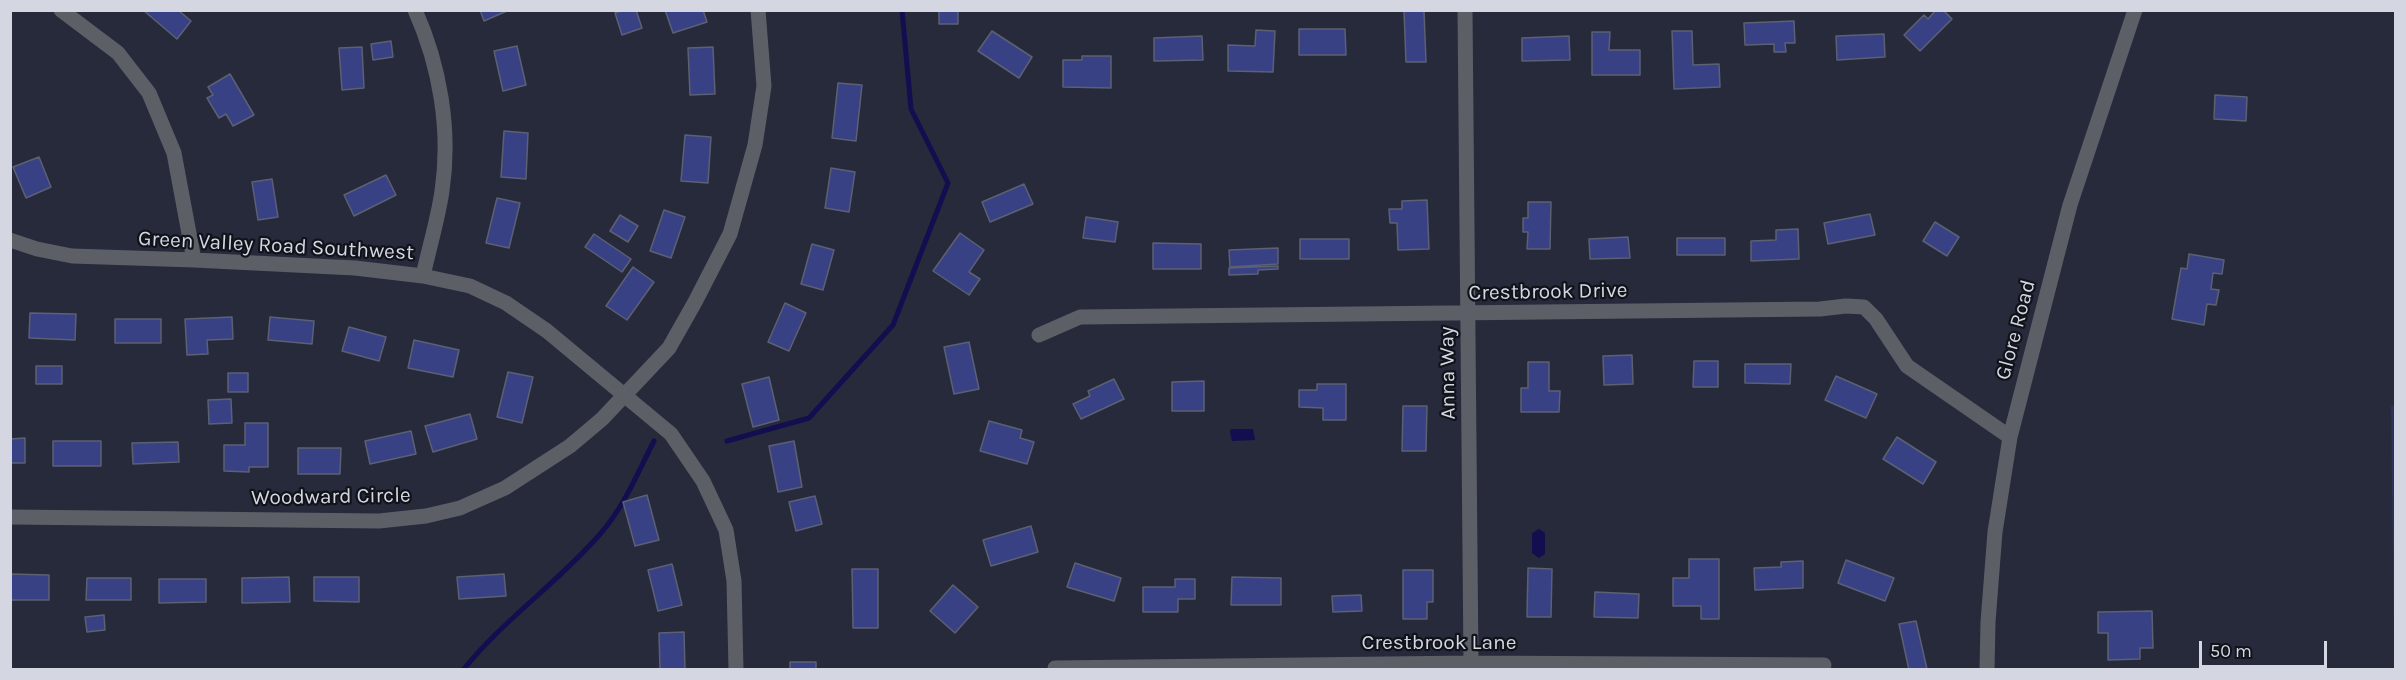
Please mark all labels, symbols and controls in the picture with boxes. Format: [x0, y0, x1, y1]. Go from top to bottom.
street label: Green Valley Road Southwest [137, 226, 415, 266]
street label: Glore Road [1991, 277, 2041, 383]
street label: Crestbrook Drive [1468, 278, 1628, 306]
street label: Anna Way [1435, 326, 1461, 420]
street label: Woodward Circle [251, 483, 411, 511]
scale bar [2202, 629, 2330, 667]
street label: Crestbrook Lane [1362, 630, 1516, 656]
text: 50 m [2210, 640, 2252, 662]

